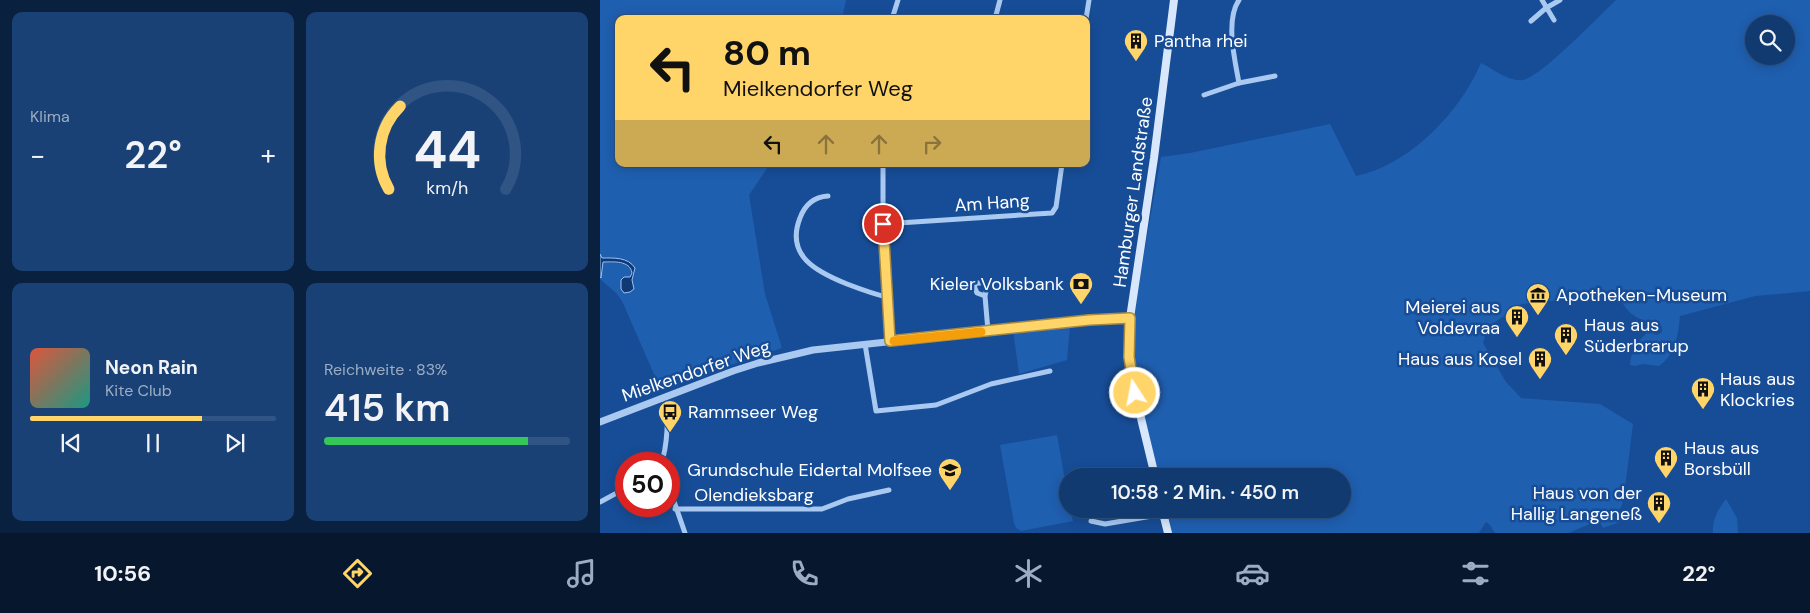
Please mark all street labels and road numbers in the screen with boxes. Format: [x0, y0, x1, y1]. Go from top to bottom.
street label: Hamburger Landstraße [1108, 95, 1158, 289]
street label: Am Hang [954, 188, 1030, 218]
street label: Mielkendorfer Weg [619, 334, 773, 408]
street label: Olendieksbarg [694, 483, 814, 507]

